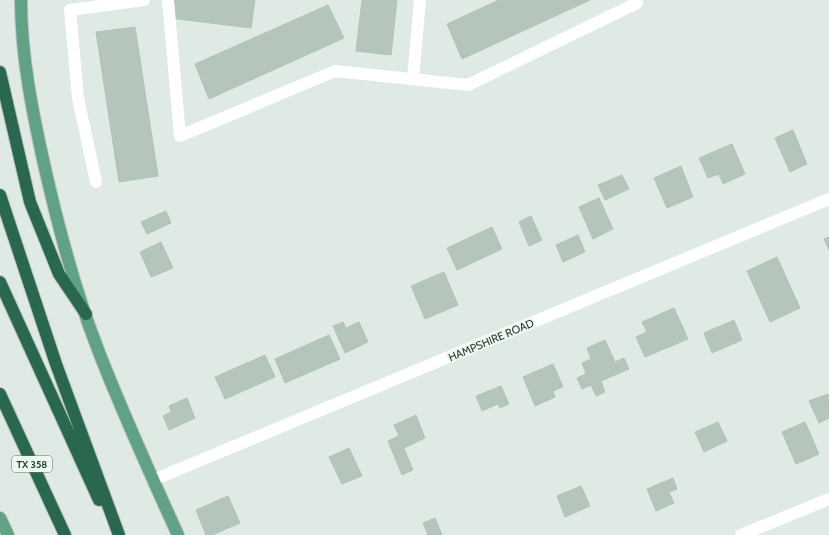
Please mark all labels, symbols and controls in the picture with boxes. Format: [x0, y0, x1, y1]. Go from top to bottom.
street label: HAMPSHIRE ROAD [446, 316, 536, 364]
road number: TX 358 [12, 456, 52, 472]

